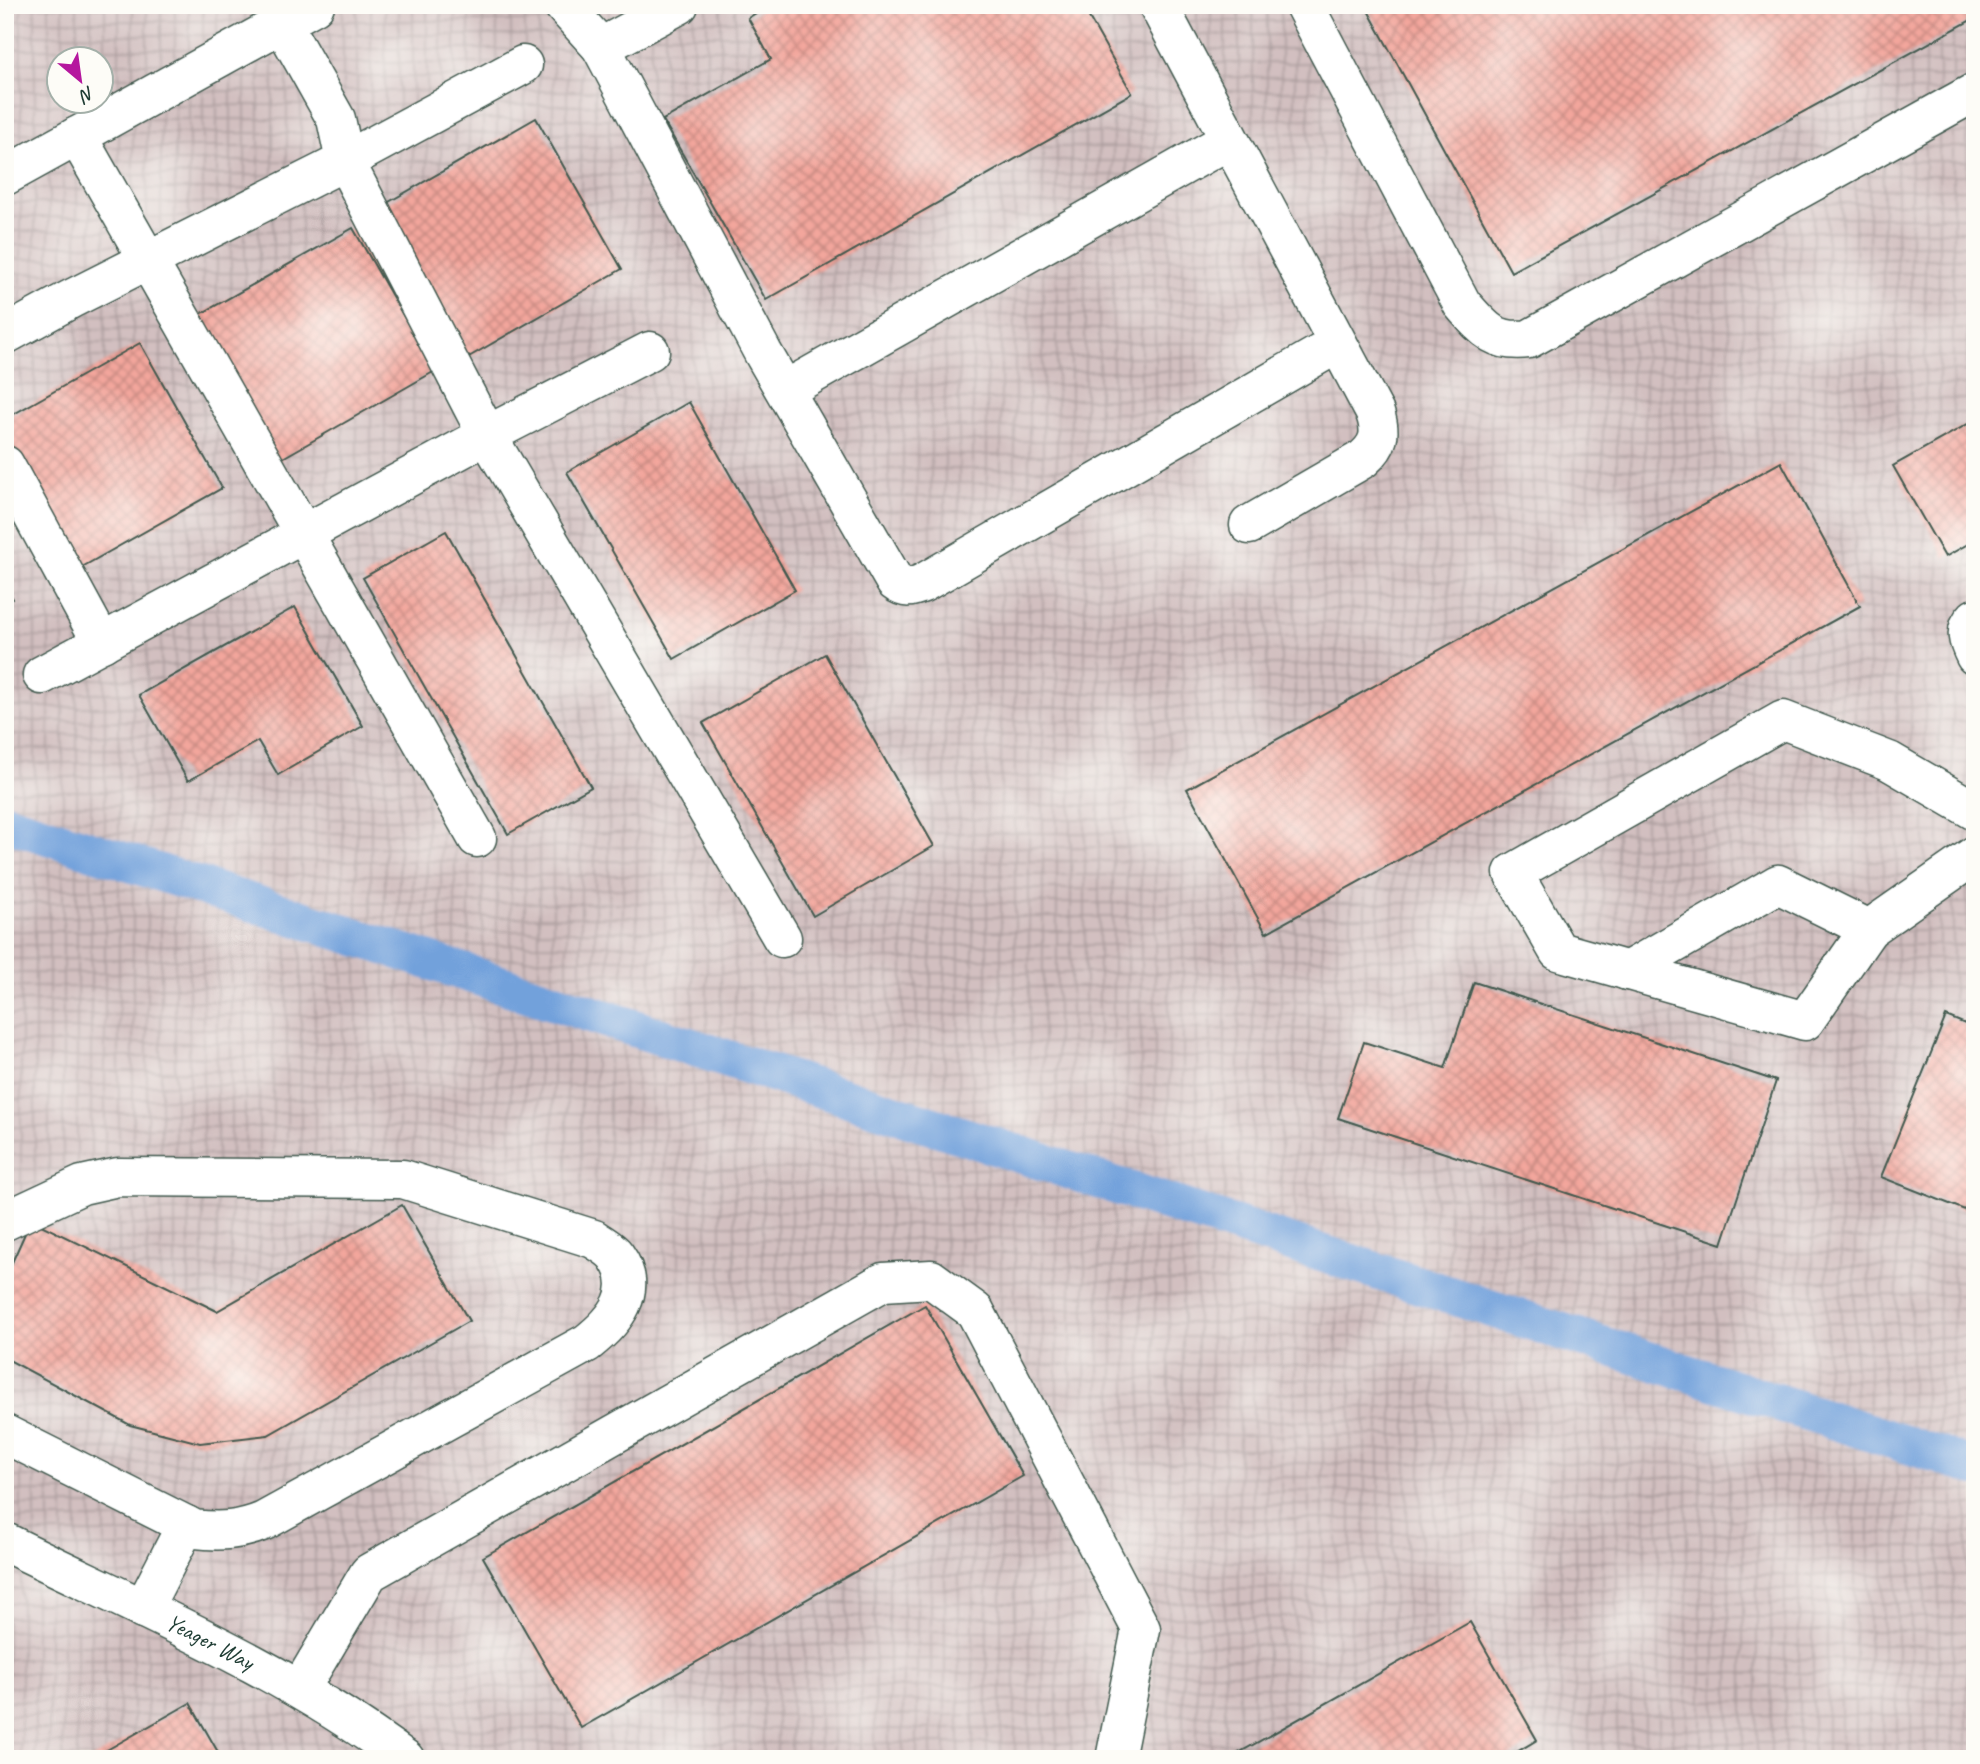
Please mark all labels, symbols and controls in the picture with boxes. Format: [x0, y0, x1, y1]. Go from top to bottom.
north arrow [46, 46, 116, 116]
text: N [74, 81, 99, 109]
street label: Yeager Way [161, 1607, 261, 1678]

